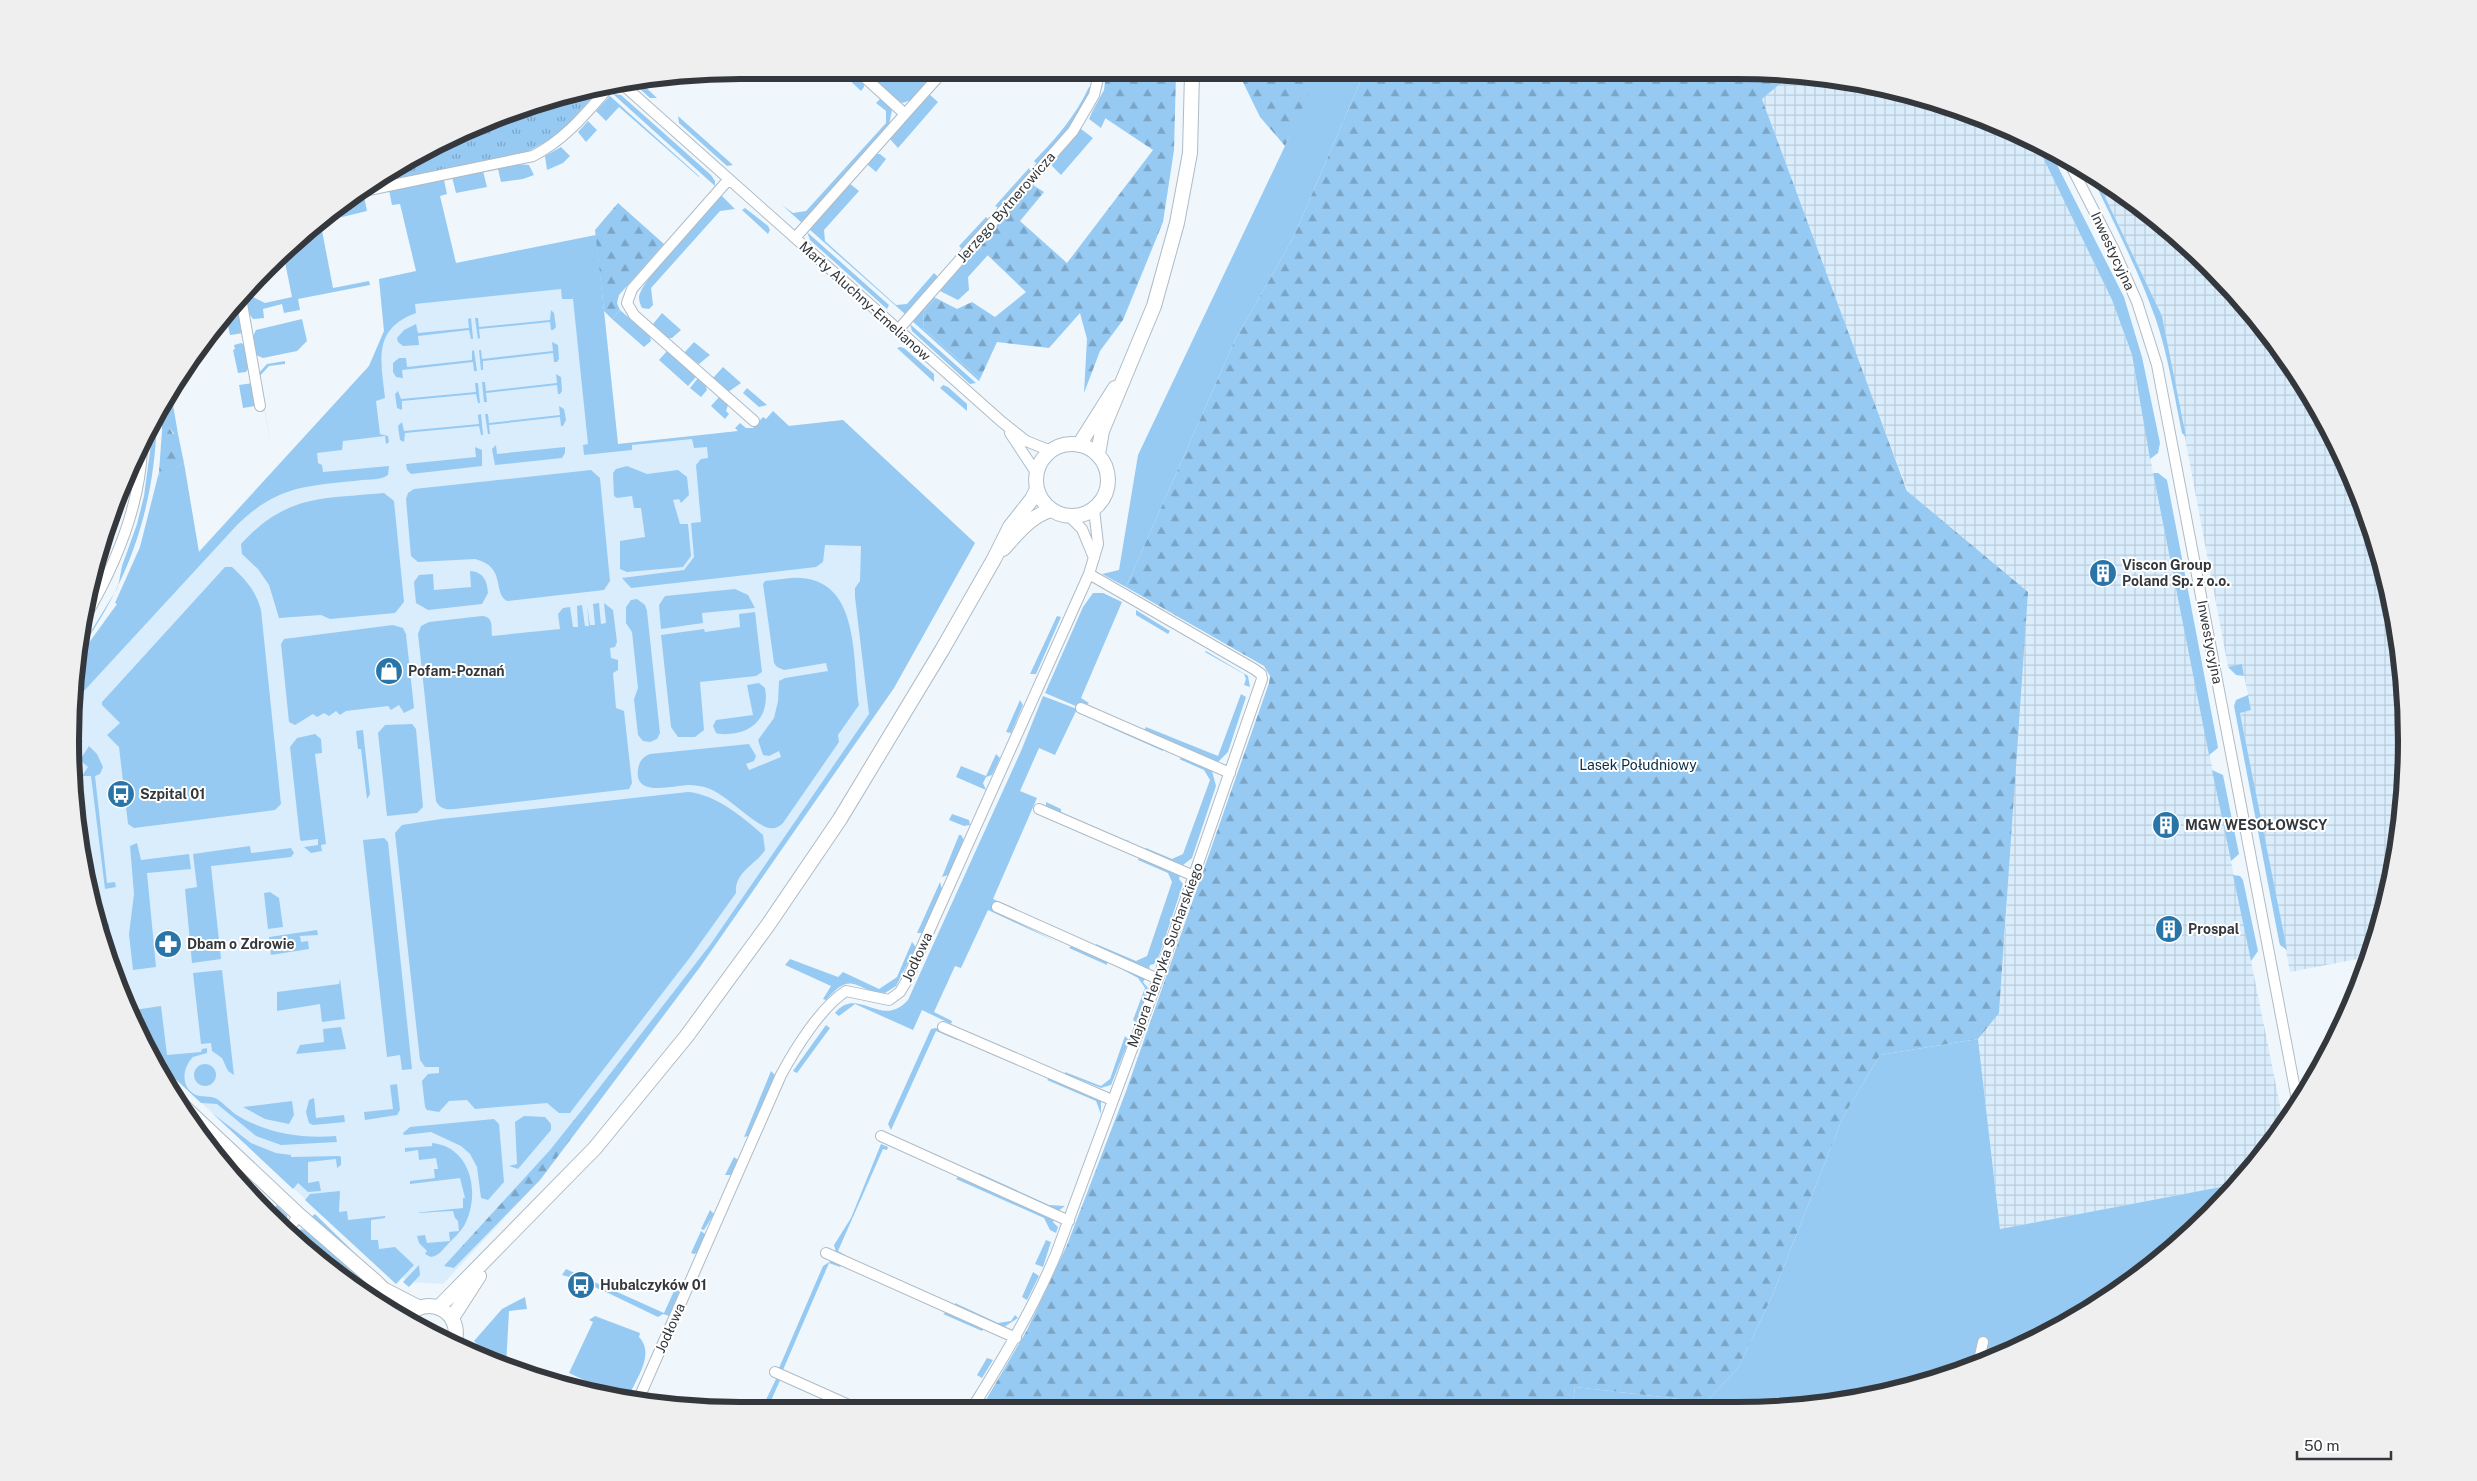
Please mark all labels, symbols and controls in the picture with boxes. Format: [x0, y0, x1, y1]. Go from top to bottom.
street label: Jerzego Bytnerowicza [954, 149, 1058, 265]
street label: Inwestycyjna [2088, 209, 2138, 293]
street label: Marty Aluchny-Emelianow [796, 238, 934, 364]
place label: Viscon Group Poland Sp. z o.o. [2122, 557, 2230, 589]
building icon: Viscon Group Poland Sp. z o.o. [2088, 558, 2118, 588]
street label: Inwestycyjna [2194, 599, 2226, 685]
shop icon: Pofam-Poznań [374, 656, 404, 686]
place label: Pofam-Poznań [408, 663, 505, 679]
park label: Lasek Południowy [1579, 757, 1697, 773]
bus stop icon: Szpital 01 [106, 779, 136, 809]
place label: Szpital 01 [140, 786, 205, 802]
building icon: MGW WESOŁOWSCY [2151, 810, 2181, 840]
place label: MGW WESOŁOWSCY [2185, 817, 2328, 833]
street label: Majora Henryka Sucharskiego [1124, 860, 1206, 1050]
building icon: Prospal [2154, 914, 2184, 944]
place label: Prospal [2188, 921, 2240, 937]
pharmacy icon: Dbam o Zdrowie [153, 929, 183, 959]
street label: Jodłowa [899, 930, 935, 984]
place label: Dbam o Zdrowie [187, 936, 295, 952]
bus stop icon: Hubalczyków 01 [566, 1270, 596, 1300]
place label: Hubalczyków 01 [600, 1277, 707, 1293]
street label: Jodłowa [652, 1301, 688, 1355]
scale bar [2297, 1428, 2391, 1460]
text: 50 m [2304, 1437, 2339, 1454]

